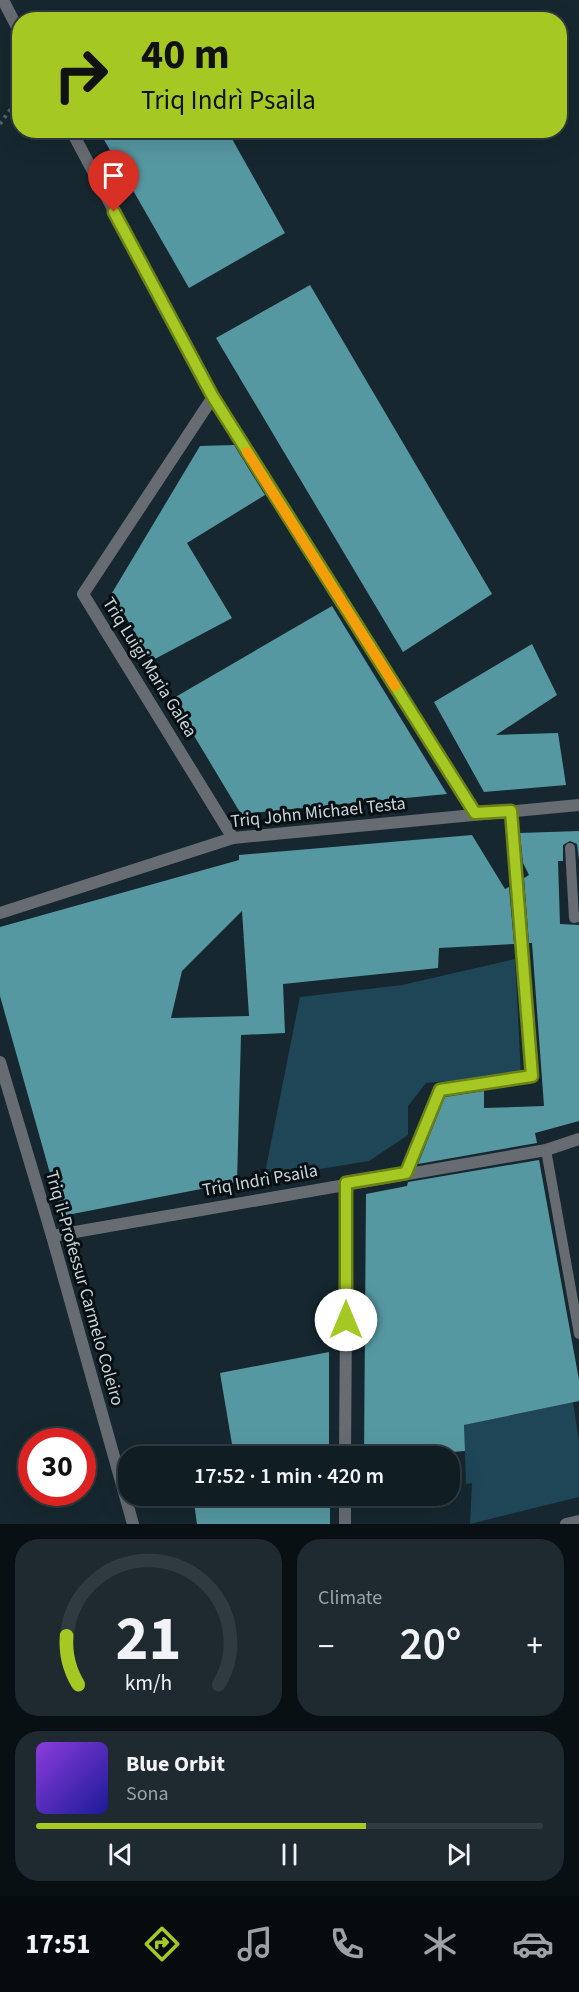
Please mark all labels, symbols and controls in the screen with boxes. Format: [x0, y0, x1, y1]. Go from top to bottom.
text: 40 m [141, 25, 230, 85]
icon: right [42, 36, 120, 114]
text: Triq Indrì Psaila [141, 81, 316, 120]
pin [88, 150, 139, 212]
icon: arrive [97, 159, 130, 192]
street label: Triq Luigi Maria Galea [96, 592, 203, 742]
street label: Triq John Michael Testa [229, 791, 407, 834]
street label: Triq Indrì Psaila [200, 1158, 320, 1203]
street label: Triq il-Professur Carmelo Coleiro [39, 1168, 130, 1409]
position arrow [314, 1288, 378, 1352]
speed limit sign: 30 [18, 1428, 96, 1506]
text: 17:52 · 1 min · 420 m [194, 1460, 384, 1492]
text: Climate [318, 1584, 382, 1612]
text: 21 [116, 1595, 181, 1684]
text: 20° [400, 1613, 461, 1677]
text: − [318, 1623, 334, 1670]
text: + [527, 1623, 543, 1670]
text: km/h [125, 1668, 172, 1699]
text: Blue Orbit [126, 1748, 225, 1780]
text: Sona [126, 1780, 169, 1808]
icon: previous [104, 1838, 137, 1871]
icon: pause [273, 1838, 306, 1871]
icon: next [442, 1838, 475, 1871]
icon: directions [141, 1923, 183, 1965]
icon: music [234, 1923, 276, 1965]
icon: phone [326, 1923, 368, 1965]
icon: climate [419, 1923, 461, 1965]
icon: car [512, 1923, 554, 1965]
text: 17:51 [25, 1925, 90, 1964]

